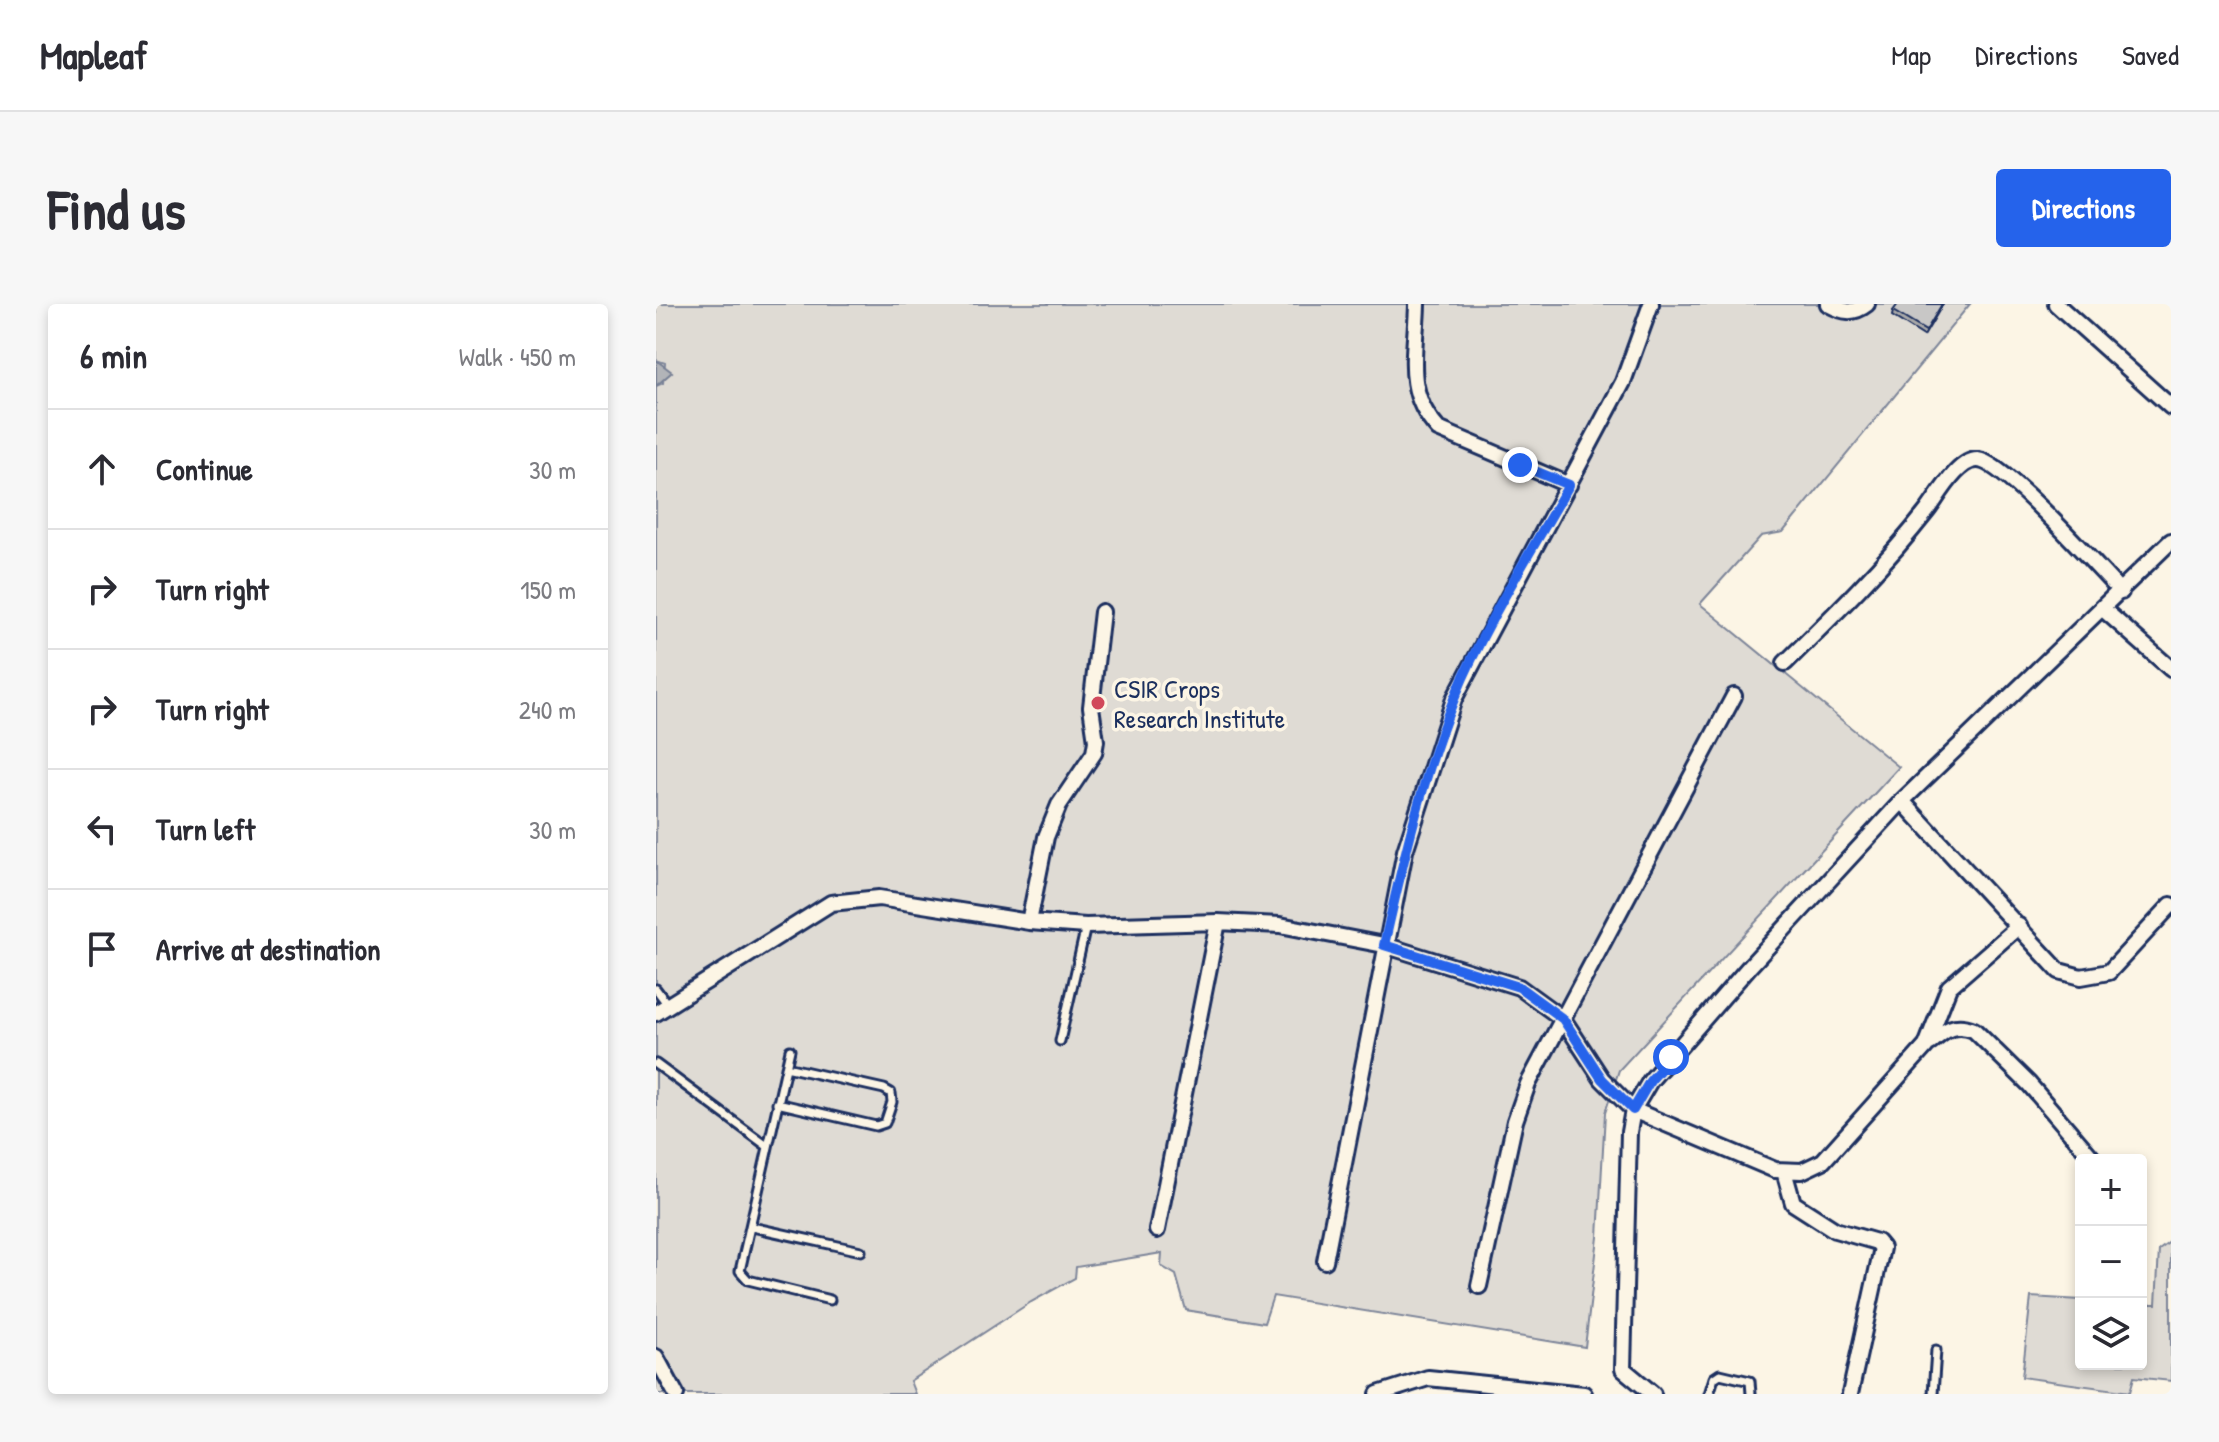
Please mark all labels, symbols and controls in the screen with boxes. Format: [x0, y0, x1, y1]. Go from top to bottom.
text: Mapleaf [40, 29, 148, 81]
text: Map [1891, 36, 1931, 74]
text: Directions [1975, 36, 2078, 74]
text: Saved [2122, 36, 2179, 74]
button: Directions [1996, 169, 2171, 247]
text: Find us [48, 171, 186, 246]
text: 6 min [80, 333, 148, 379]
text: Walk · 450 m [459, 339, 576, 374]
icon: ahead [80, 447, 124, 491]
route end [1502, 447, 1538, 483]
text: Continue [156, 449, 253, 489]
text: 30 m [529, 452, 576, 487]
icon: right [80, 567, 124, 611]
text: Turn right [156, 569, 269, 609]
text: 150 m [520, 572, 576, 607]
place label: CSIR Crops Research Institute [1114, 671, 1285, 736]
icon: right [80, 687, 124, 731]
text: Turn right [156, 689, 269, 729]
text: 240 m [519, 692, 576, 727]
marker: CSIR Crops Research Institute [1089, 694, 1107, 712]
icon: left [80, 807, 124, 851]
text: Turn left [156, 809, 255, 849]
text: 30 m [529, 812, 576, 847]
icon: arrive [80, 927, 124, 971]
text: Arrive at destination [156, 929, 381, 969]
route start [1653, 1039, 1689, 1075]
map controls [2075, 1154, 2147, 1370]
button: + [2075, 1154, 2147, 1226]
button: − [2075, 1226, 2147, 1298]
button: layers [2075, 1298, 2147, 1370]

